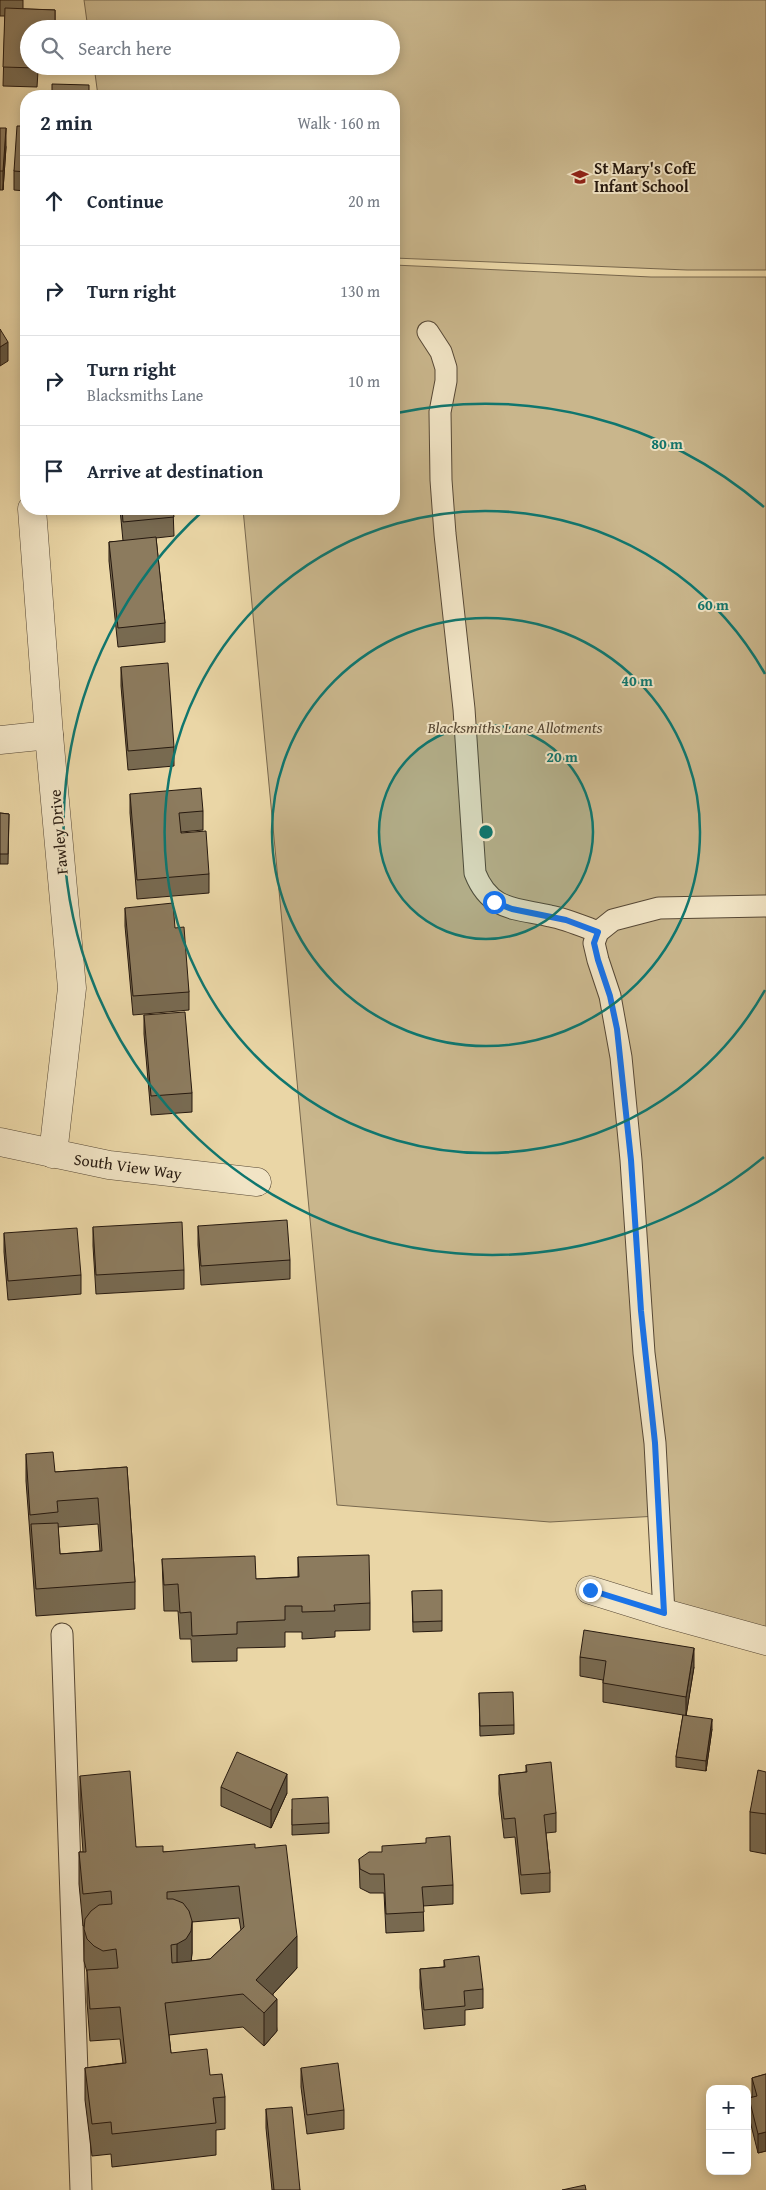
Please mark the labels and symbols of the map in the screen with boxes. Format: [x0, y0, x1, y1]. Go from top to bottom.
place label: St Mary's CofE Infant School [594, 156, 697, 198]
school or university icon: St Mary's CofE Infant School [570, 167, 590, 187]
text: 80 m [651, 433, 683, 454]
text: 60 m [697, 594, 729, 615]
text: 40 m [621, 670, 653, 691]
park label: Blacksmiths Lane Allotments [426, 715, 603, 739]
text: 20 m [546, 746, 578, 767]
street label: Fawley Drive [42, 788, 74, 876]
centre of rings [477, 823, 495, 841]
route start [483, 891, 506, 914]
street label: South View Way [73, 1147, 184, 1185]
route end [579, 1579, 602, 1602]

